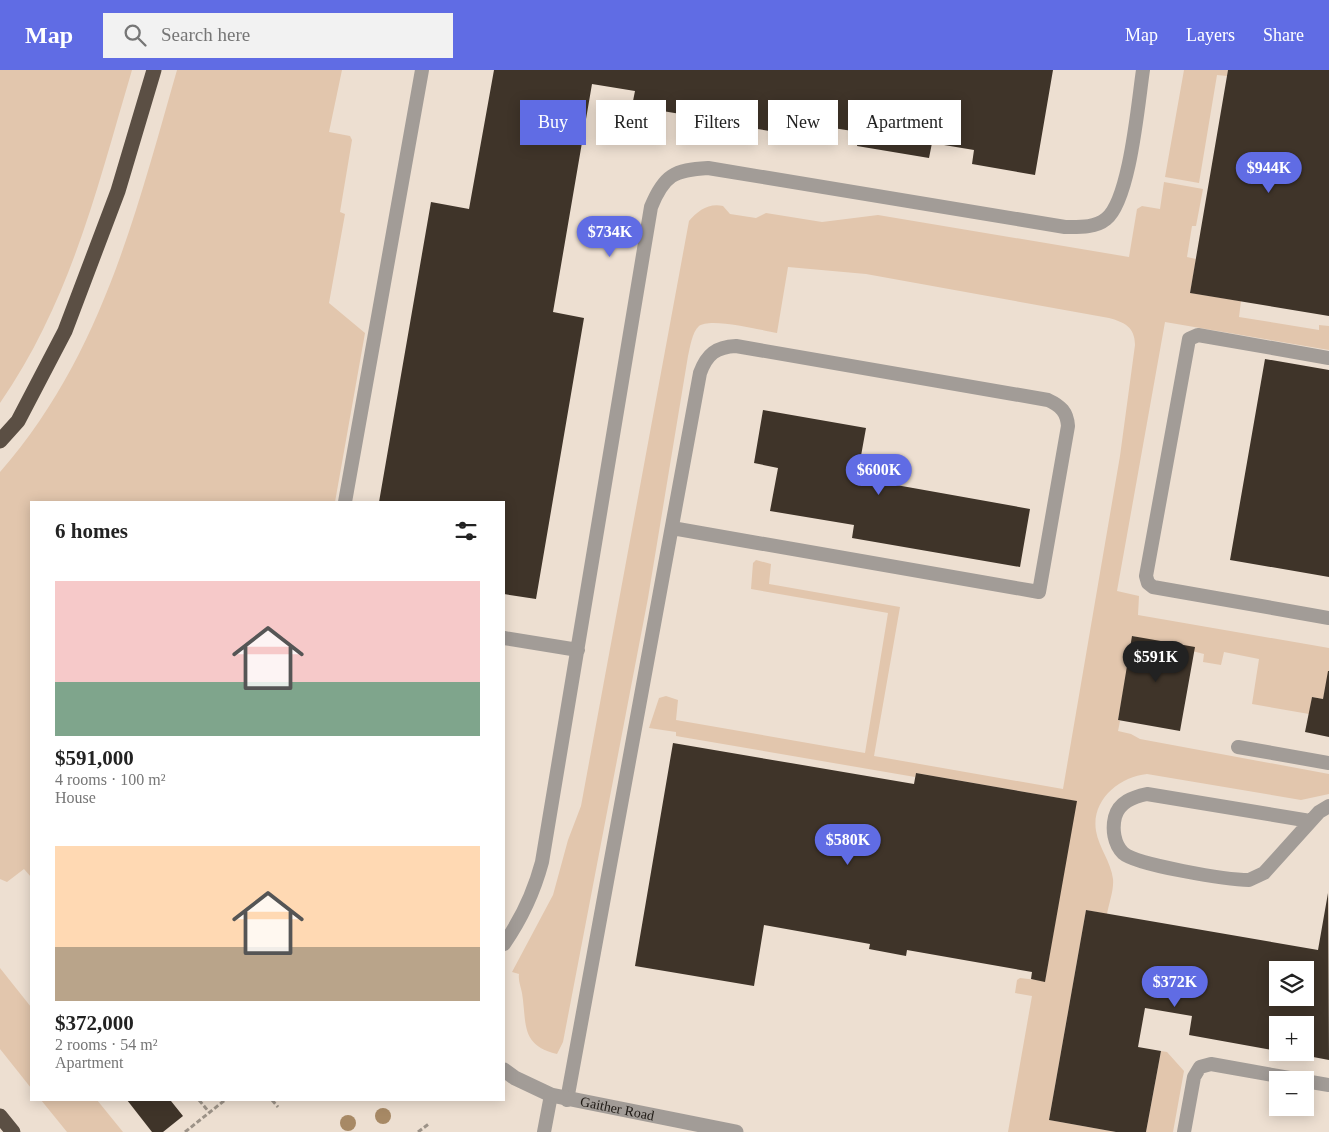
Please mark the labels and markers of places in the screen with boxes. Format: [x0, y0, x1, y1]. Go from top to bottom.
pin: $944K [1234, 152, 1304, 194]
pin: $734K [575, 216, 645, 258]
pin: $600K [844, 454, 914, 496]
pin: $591K [1121, 640, 1191, 683]
pin: $580K [813, 824, 883, 866]
pin: $372K [1140, 966, 1210, 1008]

